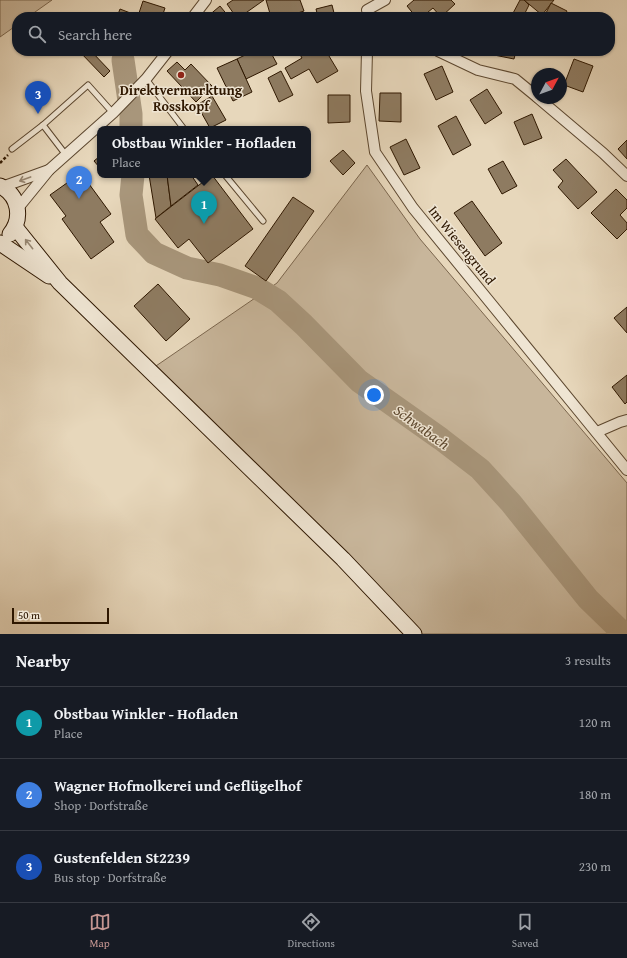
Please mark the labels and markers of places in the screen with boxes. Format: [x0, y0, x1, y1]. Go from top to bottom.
marker: Direktvermarktung Rosskopf [176, 70, 186, 80]
place label: Direktvermarktung Rosskopf [120, 80, 243, 116]
pin: 3 [25, 81, 51, 114]
pin: 2 [66, 166, 92, 199]
pin: 1 [191, 191, 217, 224]

